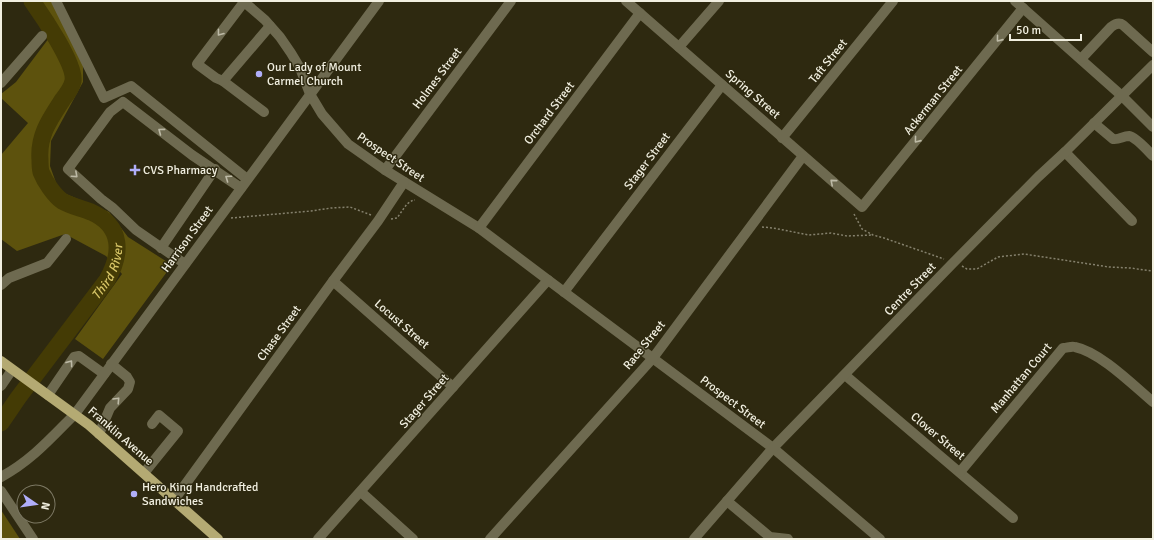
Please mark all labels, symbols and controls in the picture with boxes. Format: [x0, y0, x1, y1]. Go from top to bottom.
scale bar [1010, 16, 1081, 42]
text: 50 m [1016, 23, 1041, 38]
one-way arrow [218, 29, 225, 36]
one-way arrow [996, 34, 1003, 41]
street label: Taft Street [806, 36, 851, 87]
street label: Holmes Street [410, 45, 465, 112]
place label: Our Lady of Mount Carmel Church [267, 60, 361, 89]
street label: Ackerman Street [901, 62, 966, 138]
street label: Spring Street [722, 67, 783, 122]
marker: Our Lady of Mount Carmel Church [254, 69, 264, 79]
street label: Orchard Street [521, 79, 578, 148]
one-way arrow [158, 128, 165, 136]
street label: Prospect Street [354, 129, 427, 186]
street label: Stager Street [621, 130, 674, 193]
one-way arrow [915, 135, 922, 142]
place label: CVS Pharmacy [143, 163, 218, 178]
marker: CVS Pharmacy [130, 165, 140, 175]
one-way arrow [70, 171, 78, 178]
one-way arrow [225, 175, 232, 183]
one-way arrow [830, 179, 838, 186]
street label: Harrison Street [158, 203, 217, 275]
water label: Third River [88, 242, 126, 303]
street label: Centre Street [881, 260, 939, 319]
street label: Locust Street [371, 296, 432, 352]
street label: Chase Street [254, 303, 305, 364]
street label: Race Street [620, 318, 669, 373]
street label: Manhattan Court [988, 340, 1055, 417]
one-way arrow [65, 360, 72, 367]
street label: Stager Street [397, 371, 452, 432]
street label: Prospect Street [697, 373, 769, 432]
one-way arrow [113, 397, 120, 405]
street label: Franklin Avenue [85, 404, 157, 469]
street label: Clover Street [907, 409, 968, 463]
place label: Hero King Handcrafted Sandwiches [142, 480, 258, 509]
north arrow [16, 484, 56, 524]
marker: Hero King Handcrafted Sandwiches [129, 489, 139, 499]
text: N [38, 501, 52, 511]

